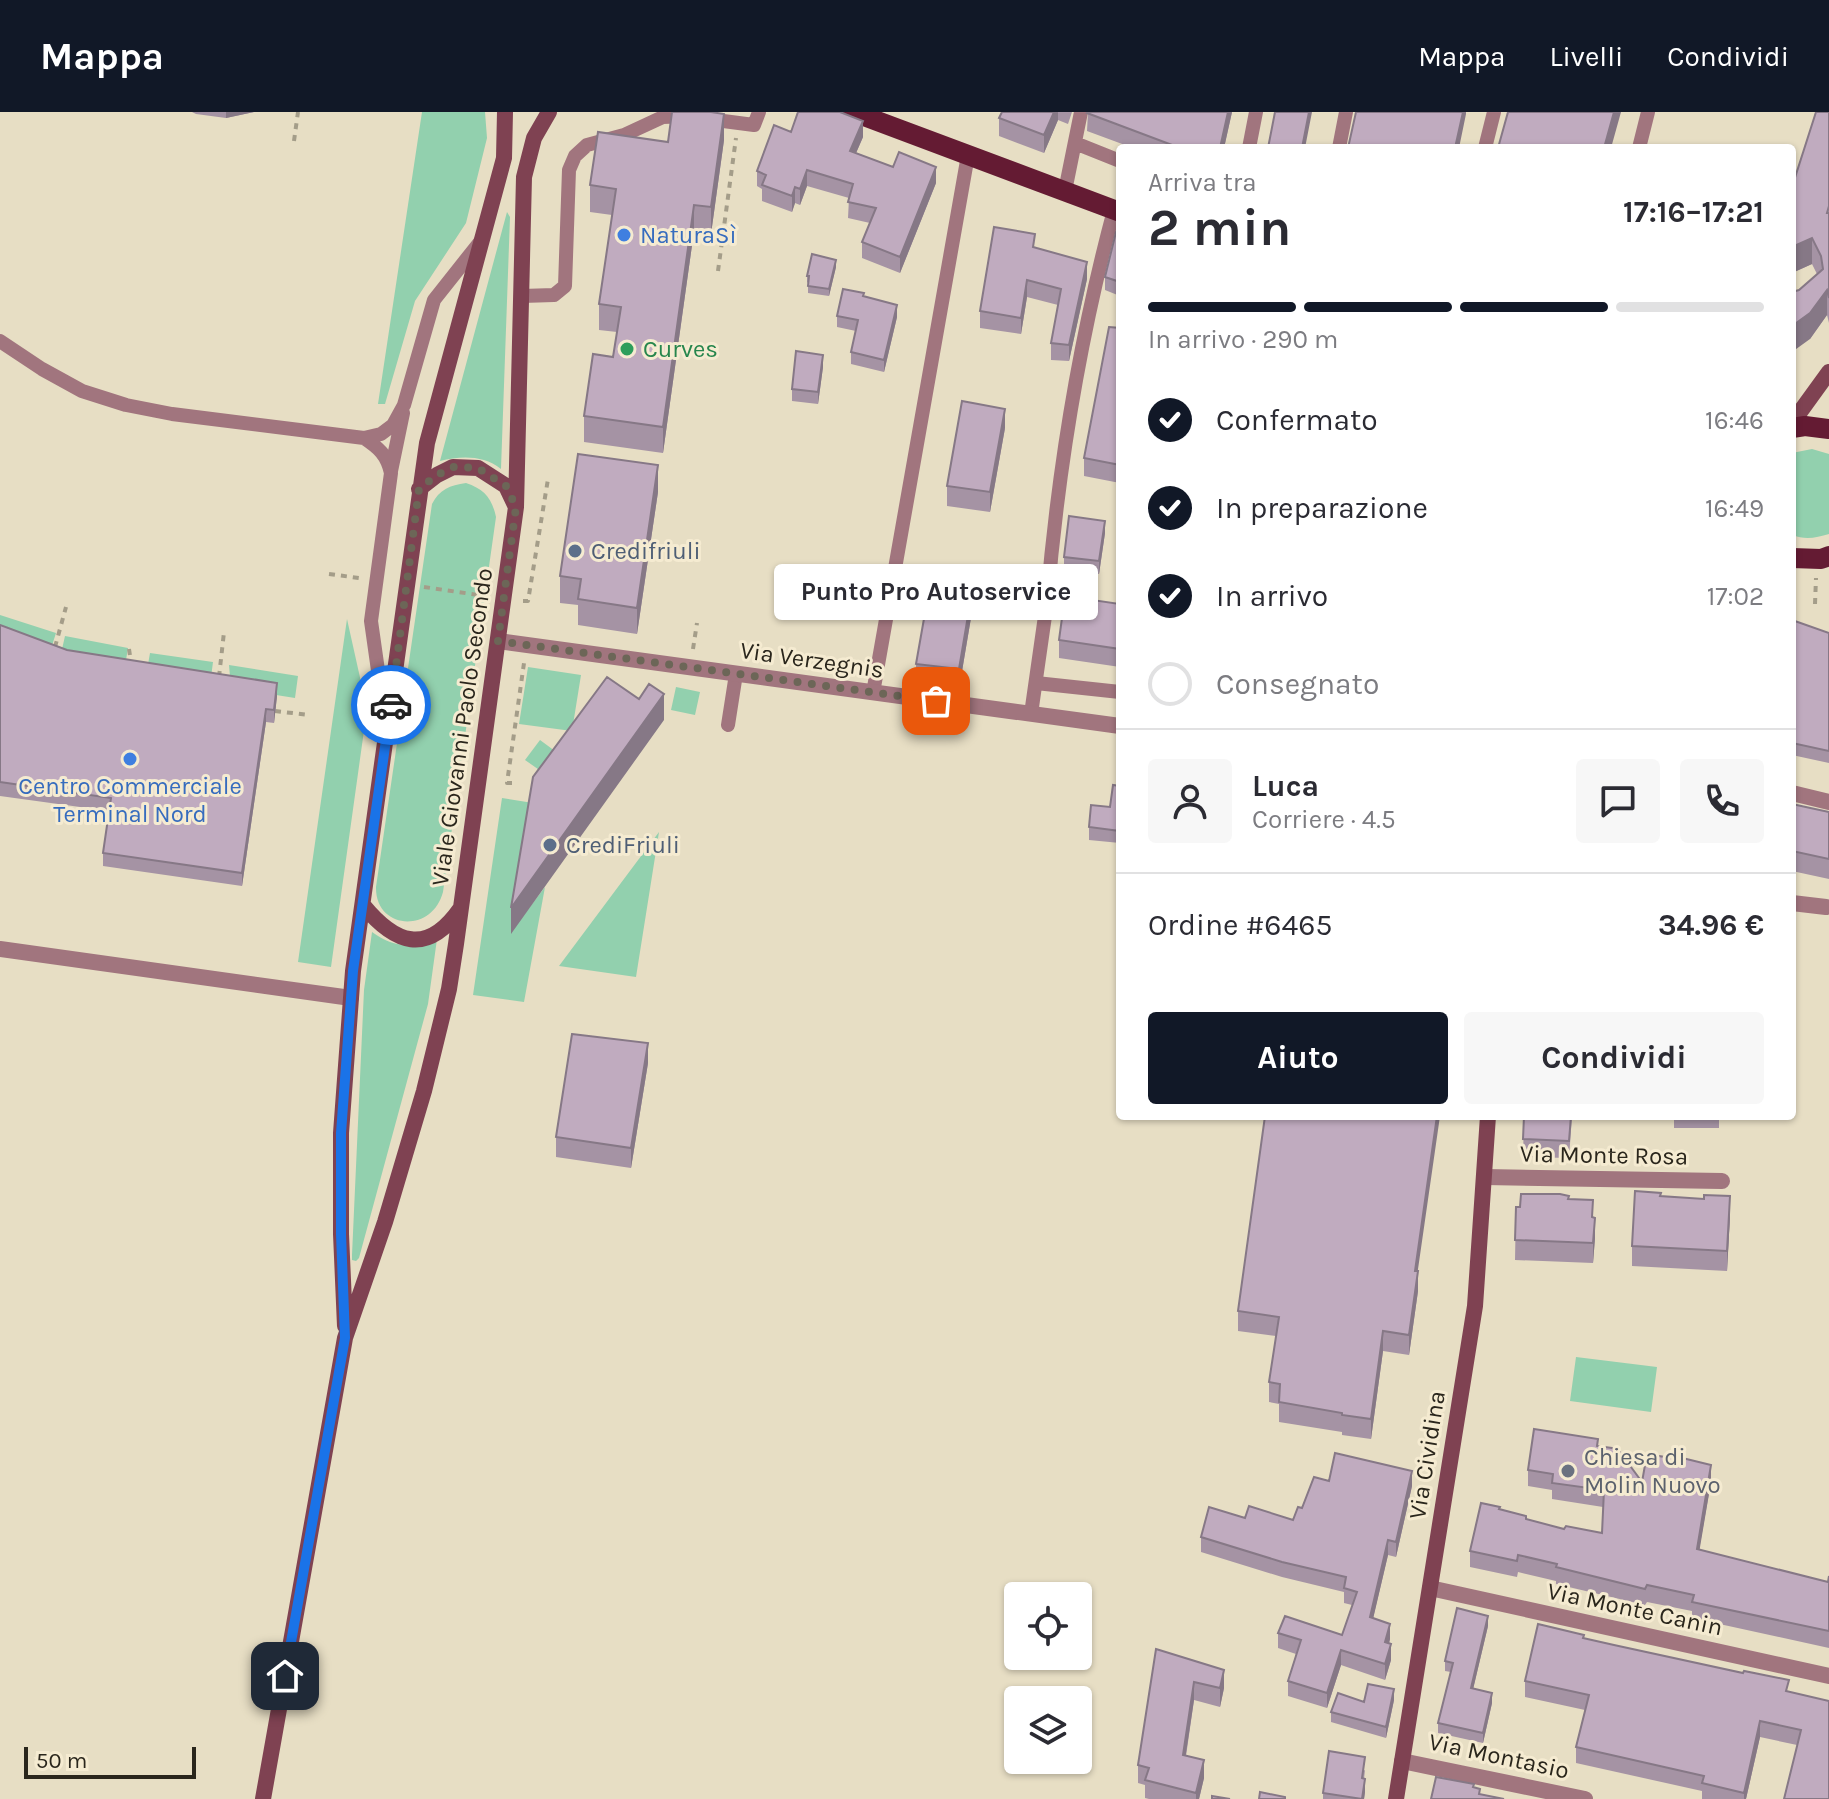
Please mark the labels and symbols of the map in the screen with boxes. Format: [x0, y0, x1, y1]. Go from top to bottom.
place label: NaturaSì [640, 221, 737, 249]
marker: NaturaSì [615, 226, 633, 244]
place label: Curves [643, 335, 718, 363]
marker: Curves [618, 340, 636, 358]
place label: Credifriuli [591, 537, 701, 565]
marker: Credifriuli [566, 542, 584, 560]
callout: Punto Pro Autoservice [774, 565, 1098, 621]
street label: Viale Giovanni Paolo Secondo [426, 566, 498, 888]
street label: Via Verzegnis [738, 636, 886, 684]
courier [351, 665, 431, 745]
pin [902, 667, 970, 735]
marker: Centro Commerciale Terminal Nord [121, 750, 139, 768]
place label: Centro Commerciale Terminal Nord [18, 772, 242, 828]
place label: CrediFriuli [566, 831, 680, 859]
marker: CrediFriuli [541, 836, 559, 854]
street label: Via Monte Rosa [1520, 1140, 1688, 1170]
street label: Via Cividina [1403, 1389, 1451, 1521]
place label: Chiesa di Molin Nuovo [1584, 1443, 1721, 1499]
marker: Chiesa di Molin Nuovo [1559, 1462, 1577, 1480]
street label: Via Monte Canin [1545, 1577, 1725, 1641]
pin [251, 1642, 319, 1710]
street label: Via Montasio [1426, 1727, 1572, 1785]
scale bar [24, 1743, 196, 1779]

